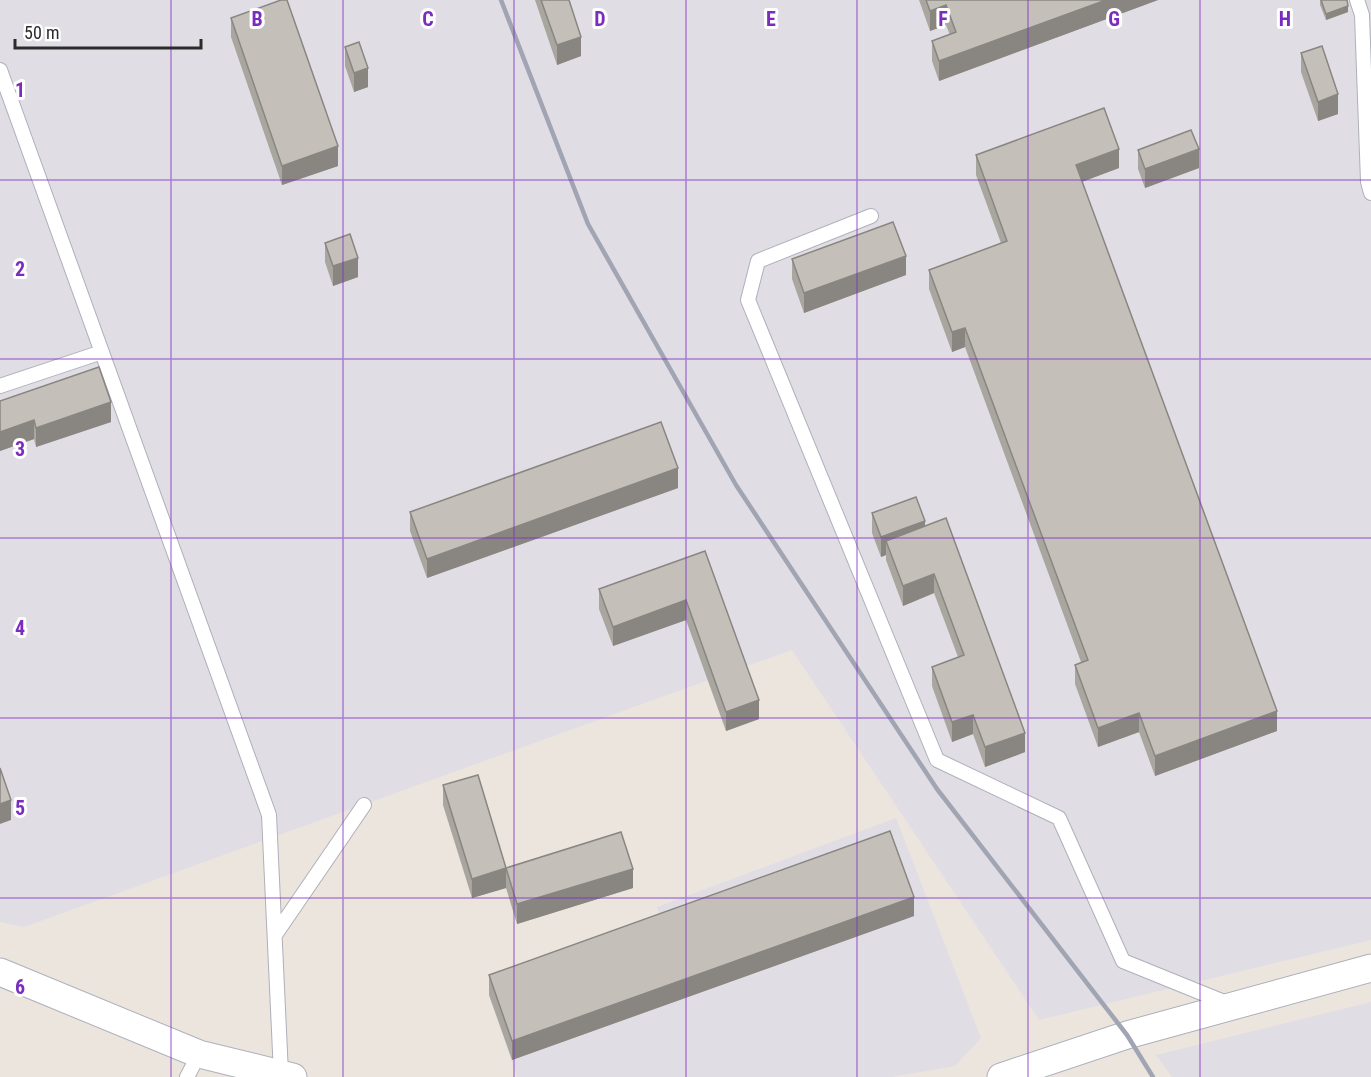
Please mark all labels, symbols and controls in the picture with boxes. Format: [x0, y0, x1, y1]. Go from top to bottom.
text: B [251, 7, 263, 31]
text: C [422, 7, 434, 31]
text: D [594, 7, 606, 31]
text: E [766, 7, 776, 31]
text: F [938, 7, 948, 31]
text: G [1108, 7, 1120, 31]
text: H [1279, 7, 1291, 31]
scale bar [15, 12, 201, 50]
text: 50 m [24, 22, 59, 43]
text: 1 [15, 78, 25, 102]
text: 2 [15, 257, 25, 281]
text: 3 [15, 437, 25, 461]
text: 4 [15, 616, 25, 640]
text: 5 [15, 796, 25, 820]
text: 6 [15, 975, 25, 999]

